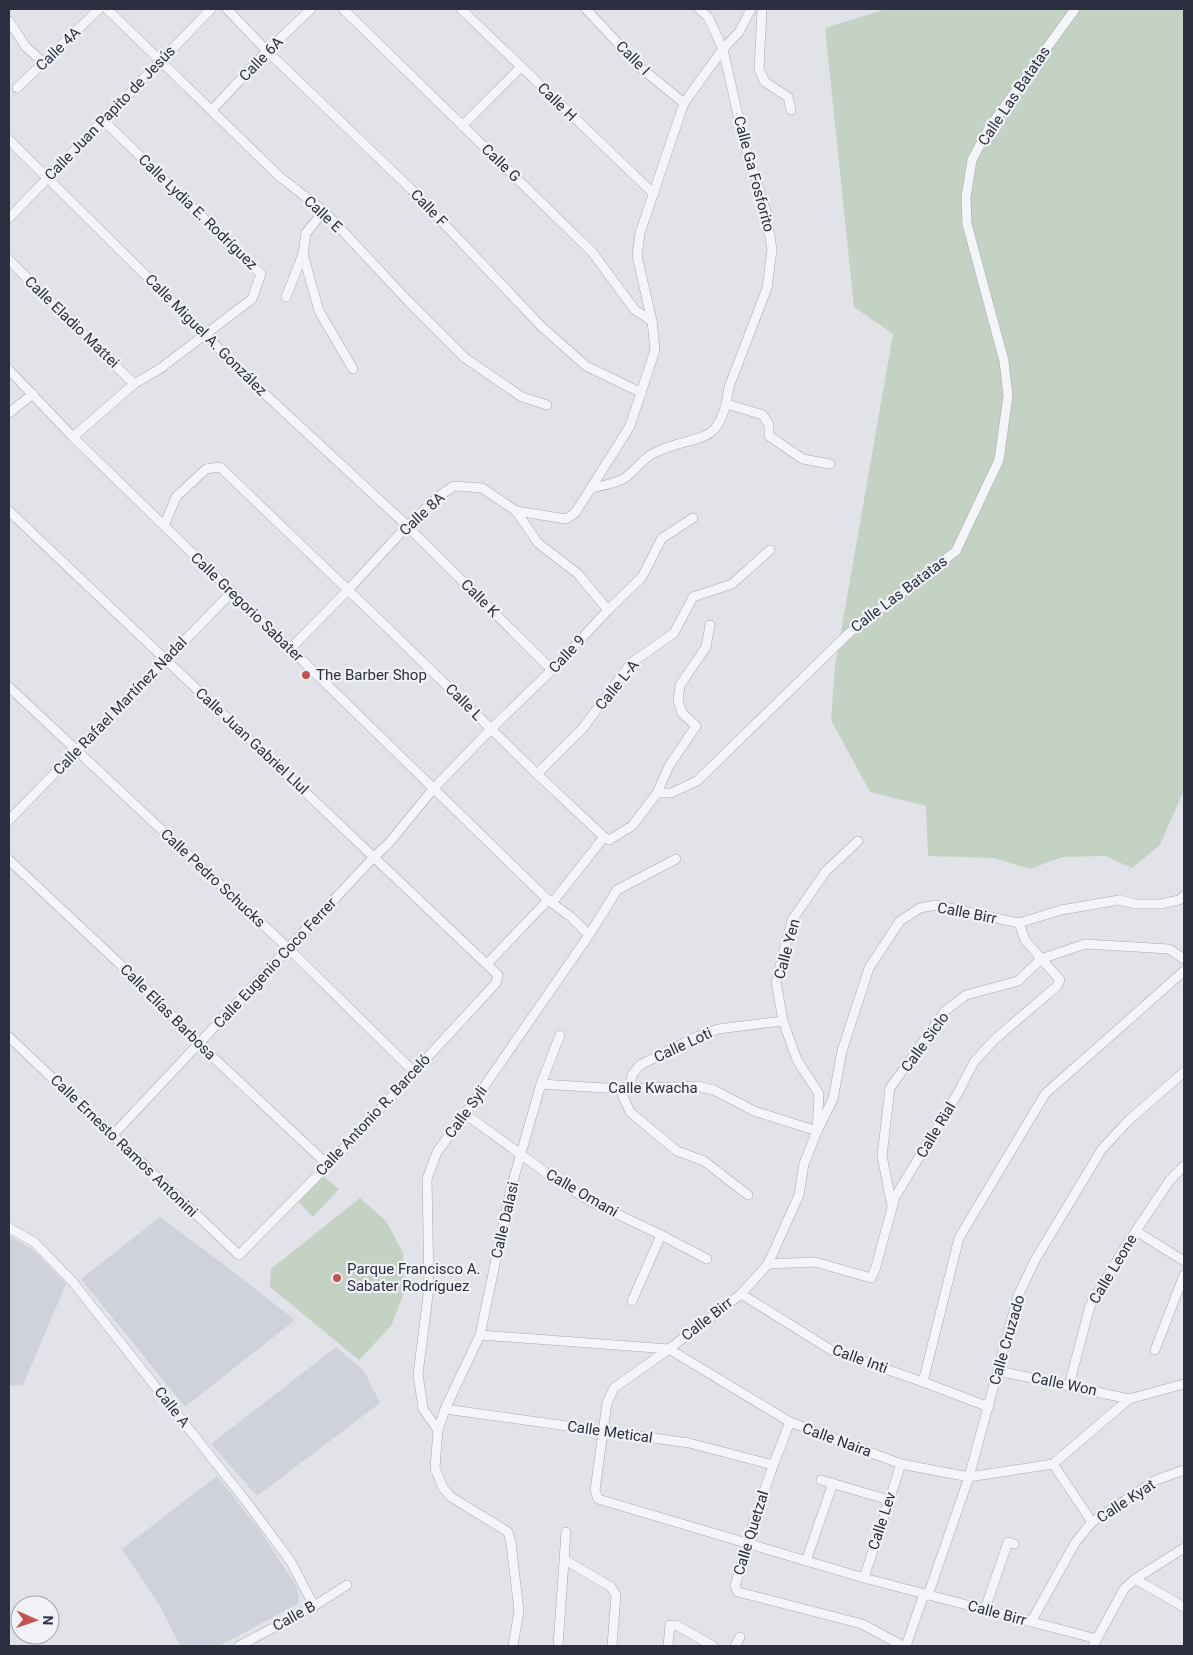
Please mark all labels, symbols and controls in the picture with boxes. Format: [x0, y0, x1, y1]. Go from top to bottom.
street label: Calle 4A [32, 23, 84, 75]
street label: Calle 6A [235, 33, 287, 85]
street label: Calle I [612, 37, 654, 79]
street label: Calle Juan Papito de Jesús [41, 42, 179, 184]
street label: Calle Las Batatas [974, 43, 1054, 149]
street label: Calle H [534, 79, 580, 125]
street label: Calle Ga Fosforito [730, 114, 778, 234]
street label: Calle G [478, 140, 524, 186]
street label: Calle Lydia E. Rodríguez [135, 151, 261, 273]
street label: Calle F [407, 185, 451, 231]
street label: Calle E [300, 192, 346, 236]
street label: Calle Miguel A. González [141, 270, 271, 400]
street label: Calle Eladio Mattei [21, 272, 123, 372]
street label: Calle 8A [396, 488, 448, 539]
street label: Calle Gregorio Sabater [187, 549, 307, 665]
street label: Calle Las Batatas [847, 552, 951, 636]
street label: Calle K [457, 575, 503, 621]
street label: Calle 9 [545, 631, 589, 677]
street label: Calle Rafael Martínez Nadal [49, 633, 191, 779]
street label: Calle L-A [591, 656, 643, 714]
place label: The Barber Shop [316, 666, 427, 684]
marker: The Barber Shop [300, 669, 312, 681]
street label: Calle L [442, 680, 486, 724]
street label: Calle Juan Gabriel Llul [192, 684, 312, 798]
street label: Calle Pedro Schucks [157, 825, 269, 931]
street label: Calle Eugenio Coco Ferrer [210, 894, 340, 1032]
street label: Calle Birr [936, 898, 998, 928]
street label: Calle Yen [770, 917, 804, 981]
street label: Calle Elías Barbosa [116, 960, 220, 1064]
street label: Calle Siclo [897, 1009, 953, 1075]
street label: Calle Loti [651, 1024, 715, 1066]
street label: Calle Antonio R. Barceló [312, 1050, 434, 1180]
street label: Calle Ernesto Ramos Antonini [47, 1071, 201, 1221]
street label: Calle Kwacha [608, 1079, 698, 1097]
street label: Calle Syli [441, 1082, 491, 1142]
street label: Calle Rial [912, 1099, 960, 1161]
street label: Calle Omani [543, 1165, 621, 1221]
street label: Calle Dalasi [487, 1180, 523, 1260]
street label: Calle Leone [1085, 1231, 1141, 1307]
place label: Parque Francisco A. Sabater Rodríguez [347, 1260, 480, 1295]
marker: Parque Francisco A. Sabater Rodríguez [331, 1272, 343, 1284]
street label: Calle Birr [678, 1293, 736, 1345]
street label: Calle Cruzado [986, 1293, 1028, 1387]
street label: Calle Inti [830, 1341, 890, 1377]
street label: Calle Won [1029, 1368, 1099, 1400]
street label: Calle A [151, 1383, 194, 1431]
street label: Calle Metical [566, 1417, 654, 1447]
street label: Calle Naira [800, 1419, 874, 1461]
street label: Calle Kyat [1093, 1475, 1159, 1527]
street label: Calle Quetzal [730, 1488, 772, 1578]
street label: Calle Lev [864, 1490, 900, 1552]
north arrow [10, 1595, 60, 1645]
street label: Calle B [269, 1597, 319, 1635]
street label: Calle Birr [966, 1597, 1028, 1629]
text: N [40, 1615, 56, 1626]

